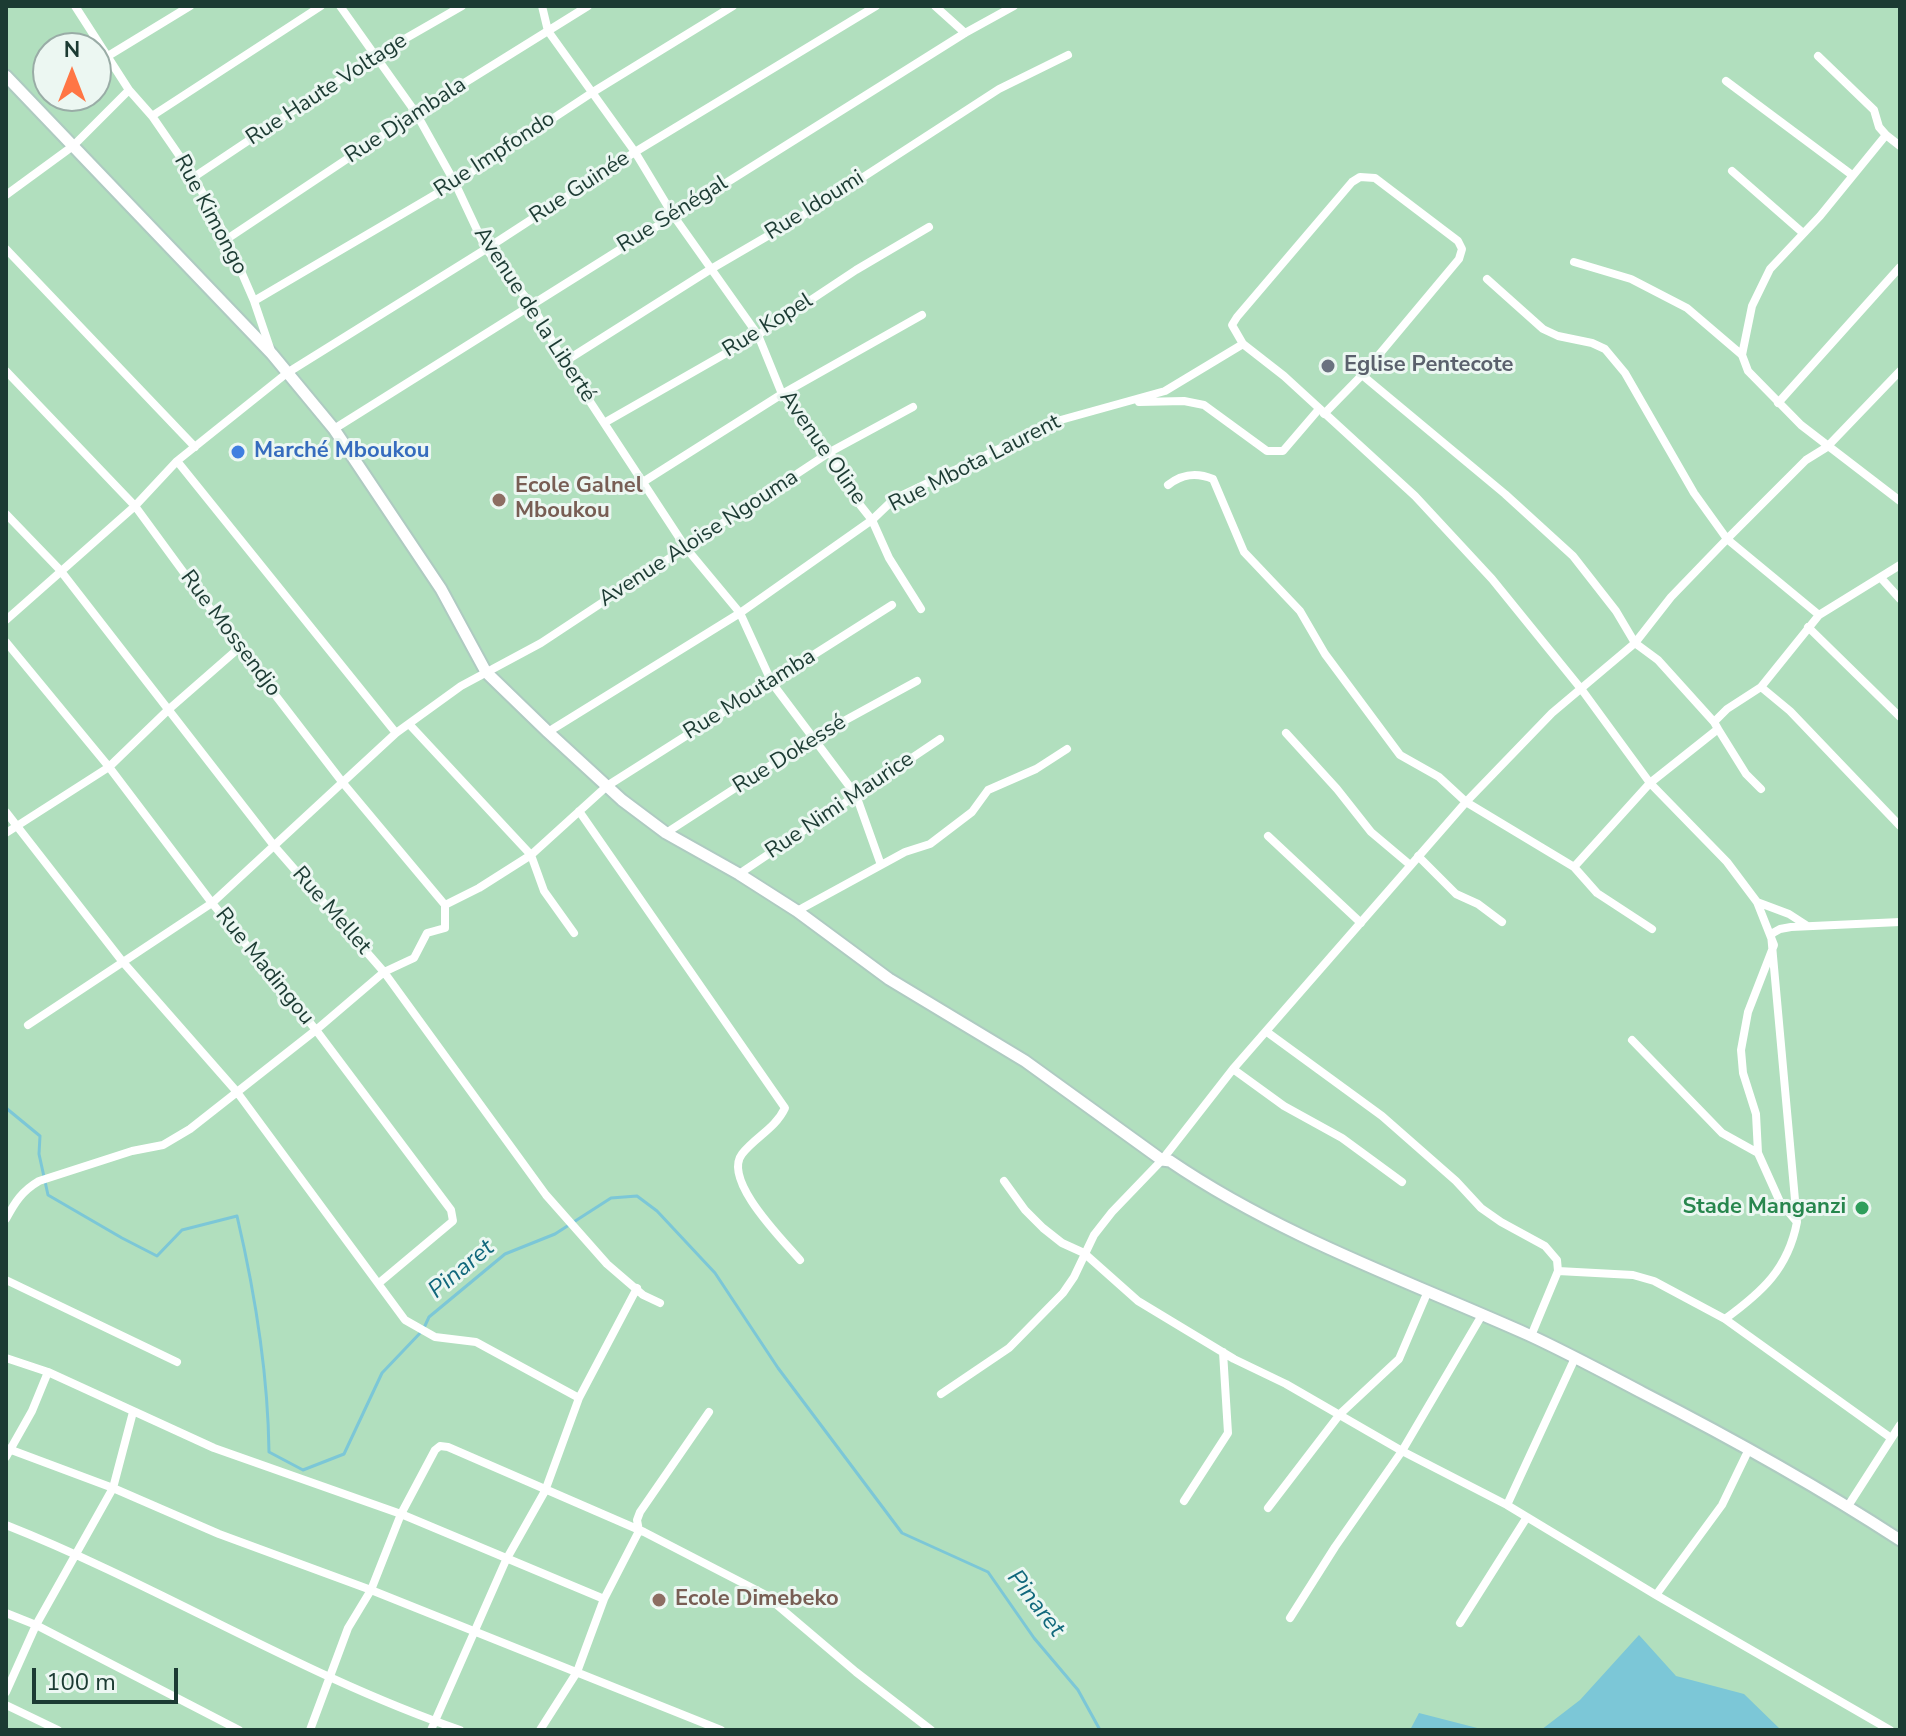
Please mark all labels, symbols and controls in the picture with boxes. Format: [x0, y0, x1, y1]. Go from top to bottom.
street label: Rue Haute Voltage [242, 28, 412, 152]
north arrow [32, 32, 112, 112]
text: N [64, 35, 80, 65]
street label: Rue Djambala [340, 72, 472, 170]
street label: Rue Impfondo [430, 106, 560, 204]
street label: Rue Guinée [525, 146, 635, 230]
street label: Rue Kimongo [167, 151, 253, 279]
street label: Rue Idoumi [761, 165, 869, 247]
street label: Rue Sénégal [613, 171, 733, 259]
street label: Avenue de la Liberté [467, 222, 601, 408]
street label: Rue Kopel [718, 288, 818, 364]
place label: Eglise Pentecote [1344, 353, 1513, 379]
marker: Eglise Pentecote [1319, 357, 1337, 375]
street label: Avenue Oline [773, 386, 871, 510]
street label: Rue Mbota Laurent [885, 409, 1065, 519]
place label: Marché Mboukou [254, 439, 429, 465]
marker: Marché Mboukou [229, 443, 247, 461]
street label: Avenue Aloise Ngouma [594, 465, 804, 613]
place label: Ecole Galnel Mboukou [515, 474, 643, 526]
marker: Ecole Galnel Mboukou [490, 491, 508, 509]
street label: Rue Mossendjo [174, 566, 286, 702]
street label: Rue Moutamba [679, 644, 821, 746]
street label: Rue Dokessé [729, 710, 851, 800]
street label: Rue Nimi Maurice [761, 747, 919, 865]
street label: Rue Mellet [286, 862, 376, 960]
street label: Rue Madingou [209, 903, 319, 1031]
place label: Stade Manganzi [1682, 1195, 1846, 1221]
marker: Stade Manganzi [1853, 1199, 1871, 1217]
water label: Pinaret [423, 1234, 501, 1306]
water label: Pinaret [1000, 1565, 1070, 1643]
place label: Ecole Dimebeko [675, 1587, 839, 1613]
marker: Ecole Dimebeko [650, 1591, 668, 1609]
scale bar [36, 1652, 182, 1702]
text: 100 m [46, 1666, 116, 1698]

